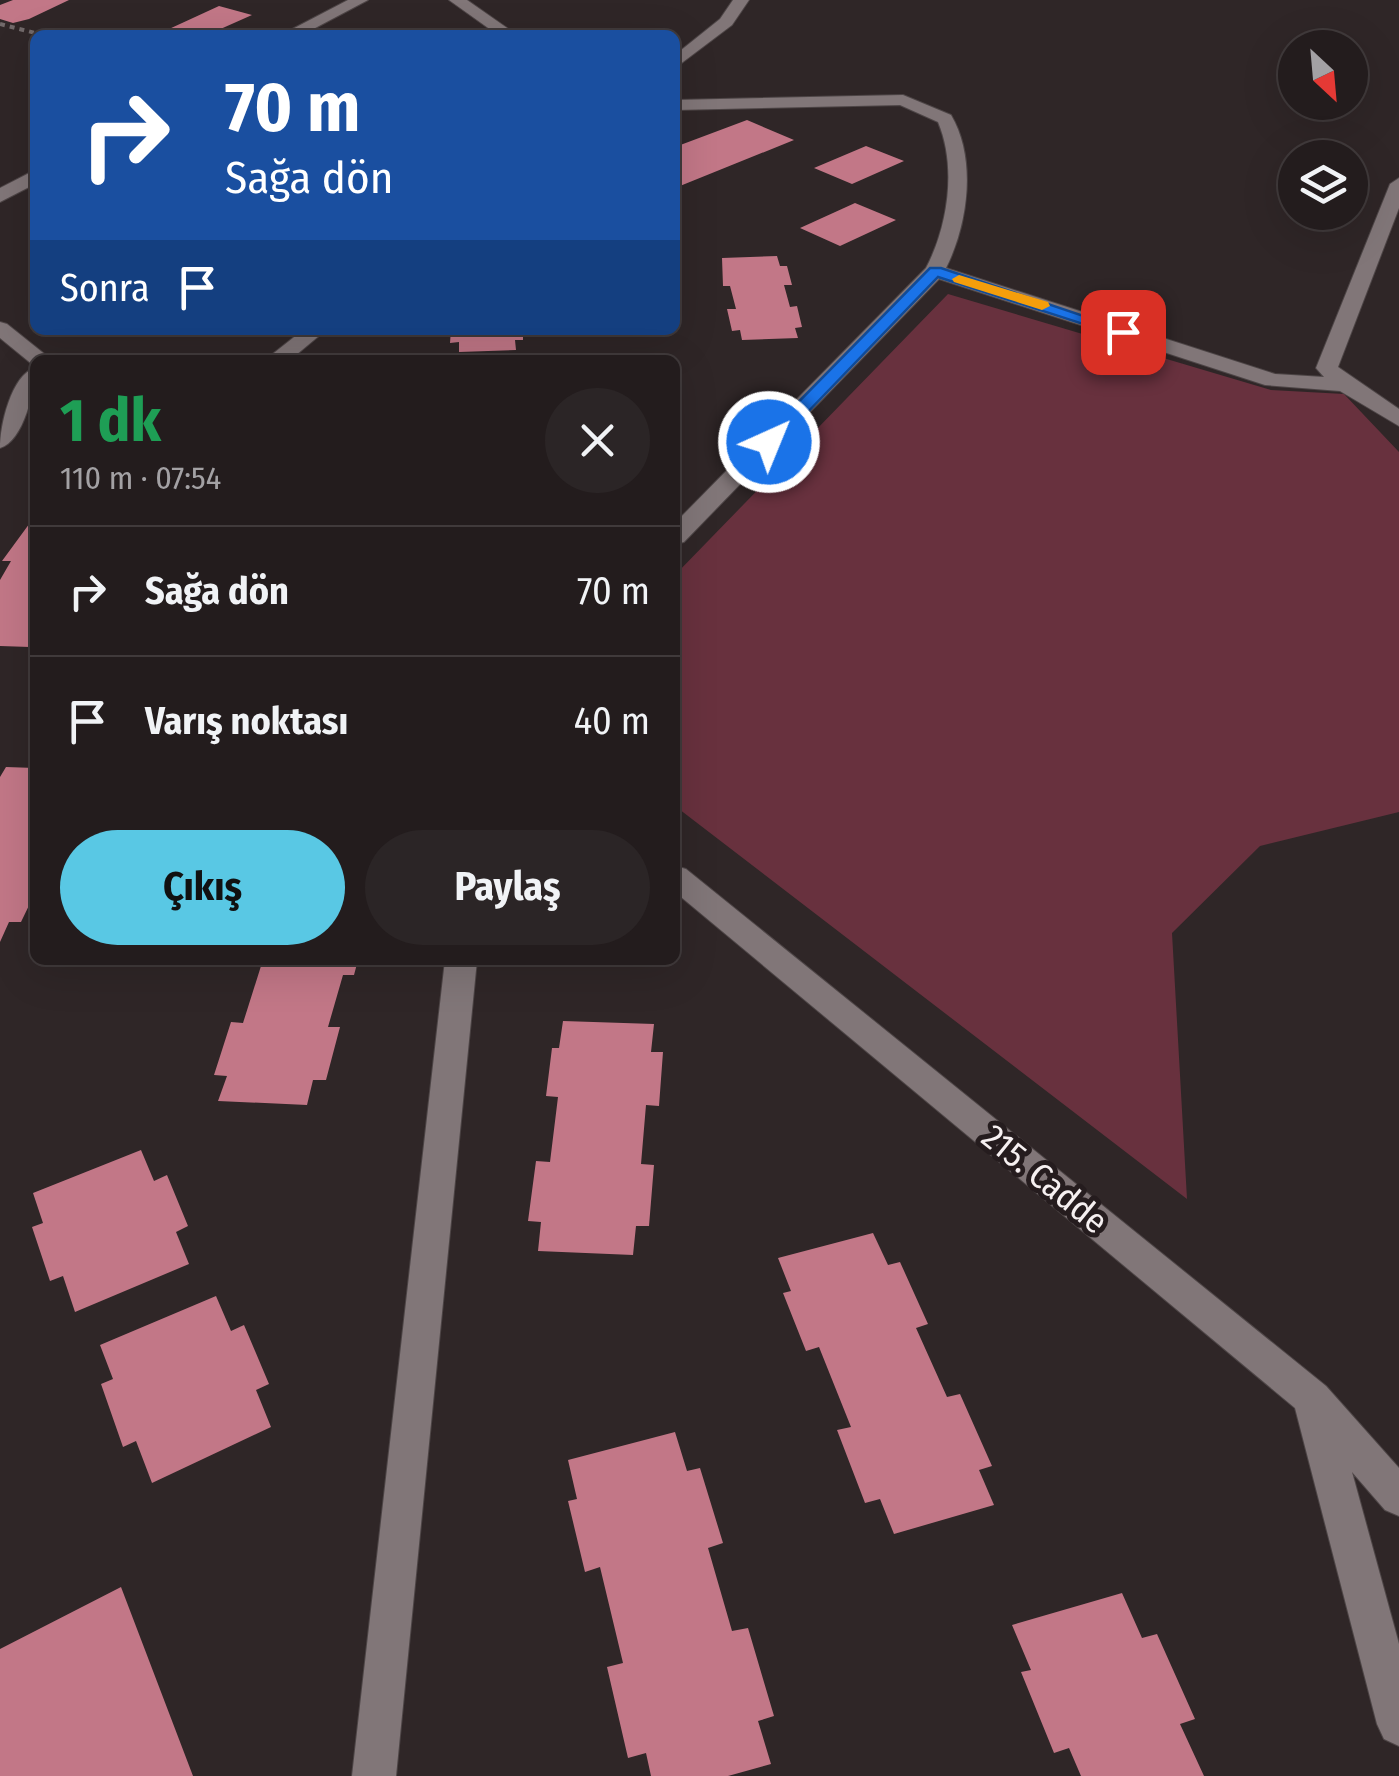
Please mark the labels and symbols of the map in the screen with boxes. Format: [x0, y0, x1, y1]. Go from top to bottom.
north arrow [1278, 30, 1368, 120]
pin [1081, 290, 1166, 375]
position arrow [717, 390, 821, 494]
street label: 215. Cadde [974, 1116, 1116, 1242]

